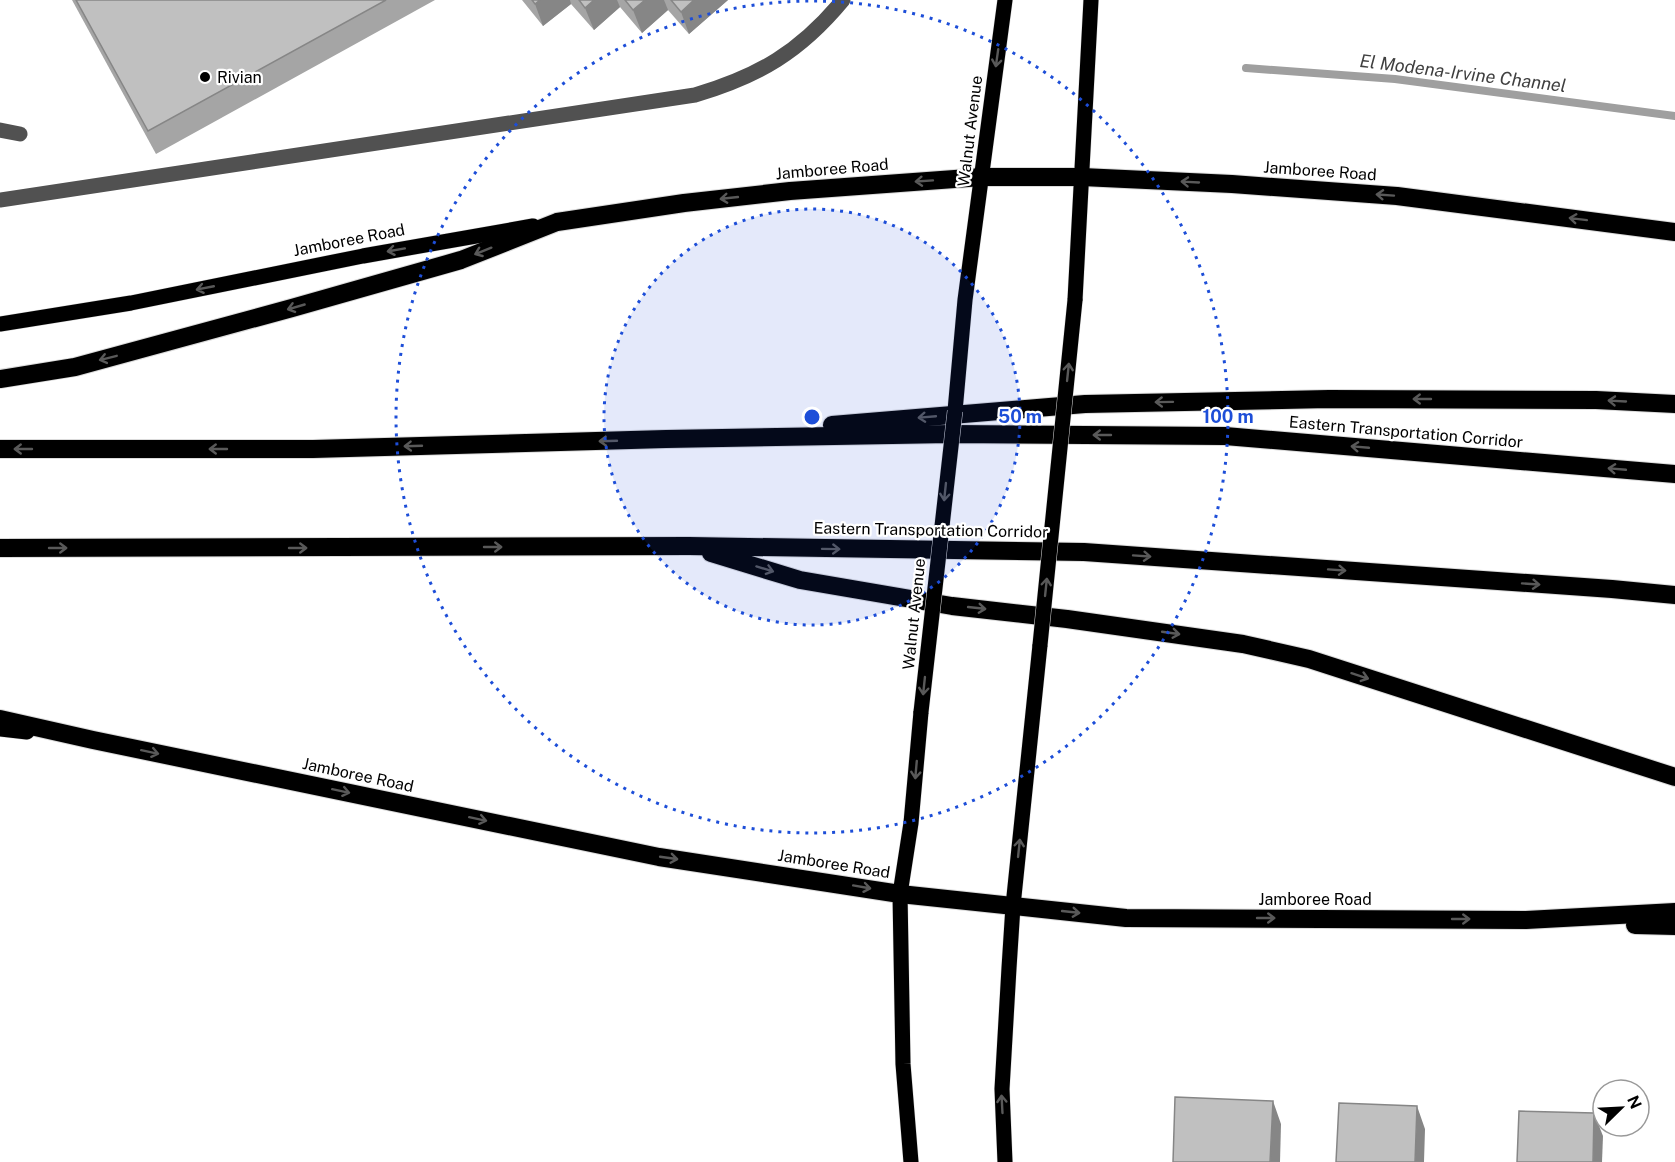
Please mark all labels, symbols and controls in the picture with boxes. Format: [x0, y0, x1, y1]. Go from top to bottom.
one-way arrow [992, 48, 1003, 67]
water label: El Modena-Irvine Channel [1359, 50, 1567, 96]
place label: Rivian [217, 68, 262, 87]
marker: Rivian [198, 70, 212, 84]
street label: Walnut Avenue [954, 74, 986, 188]
street label: Jamboree Road [775, 155, 889, 183]
street label: Jamboree Road [1263, 158, 1377, 184]
one-way arrow [914, 176, 934, 187]
one-way arrow [1181, 176, 1201, 187]
one-way arrow [1375, 190, 1395, 201]
one-way arrow [720, 193, 740, 204]
one-way arrow [1569, 213, 1589, 224]
street label: Jamboree Road [292, 220, 406, 260]
one-way arrow [387, 245, 406, 256]
one-way arrow [474, 246, 493, 257]
one-way arrow [195, 283, 215, 294]
one-way arrow [287, 302, 306, 313]
one-way arrow [99, 353, 118, 365]
one-way arrow [1063, 362, 1074, 382]
one-way arrow [1412, 393, 1432, 405]
one-way arrow [1607, 395, 1627, 406]
one-way arrow [1154, 396, 1174, 408]
text: 50 m [998, 406, 1042, 427]
text: 100 m [1202, 406, 1254, 427]
centre of rings [802, 407, 822, 427]
one-way arrow [918, 412, 938, 423]
street label: Eastern Transportation Corridor [1288, 412, 1524, 452]
one-way arrow [1093, 429, 1113, 441]
one-way arrow [598, 435, 618, 446]
one-way arrow [403, 441, 423, 452]
one-way arrow [1350, 441, 1370, 452]
one-way arrow [13, 443, 33, 455]
one-way arrow [208, 443, 228, 455]
one-way arrow [1607, 463, 1627, 474]
one-way arrow [939, 482, 950, 502]
street label: Eastern Transportation Corridor [813, 518, 1049, 542]
one-way arrow [482, 541, 502, 553]
one-way arrow [48, 542, 68, 554]
one-way arrow [287, 542, 307, 554]
one-way arrow [821, 543, 841, 554]
one-way arrow [1132, 551, 1152, 562]
street label: Walnut Avenue [899, 557, 929, 671]
one-way arrow [755, 564, 774, 575]
one-way arrow [1326, 565, 1346, 576]
one-way arrow [1041, 577, 1052, 597]
one-way arrow [1521, 578, 1541, 589]
one-way arrow [967, 603, 987, 614]
one-way arrow [1160, 627, 1180, 638]
one-way arrow [1350, 671, 1369, 682]
one-way arrow [918, 676, 929, 696]
one-way arrow [140, 747, 159, 758]
street label: Jamboree Road [301, 754, 415, 796]
one-way arrow [910, 760, 921, 780]
one-way arrow [331, 786, 350, 797]
one-way arrow [468, 814, 487, 826]
one-way arrow [1014, 838, 1025, 858]
street label: Jamboree Road [776, 846, 892, 882]
one-way arrow [659, 853, 679, 864]
one-way arrow [852, 882, 871, 893]
street label: Jamboree Road [1258, 890, 1372, 909]
one-way arrow [1061, 907, 1081, 918]
one-way arrow [1256, 912, 1276, 924]
one-way arrow [1451, 914, 1471, 925]
north arrow [1591, 1078, 1651, 1138]
text: N [1623, 1093, 1645, 1112]
one-way arrow [997, 1094, 1008, 1114]

